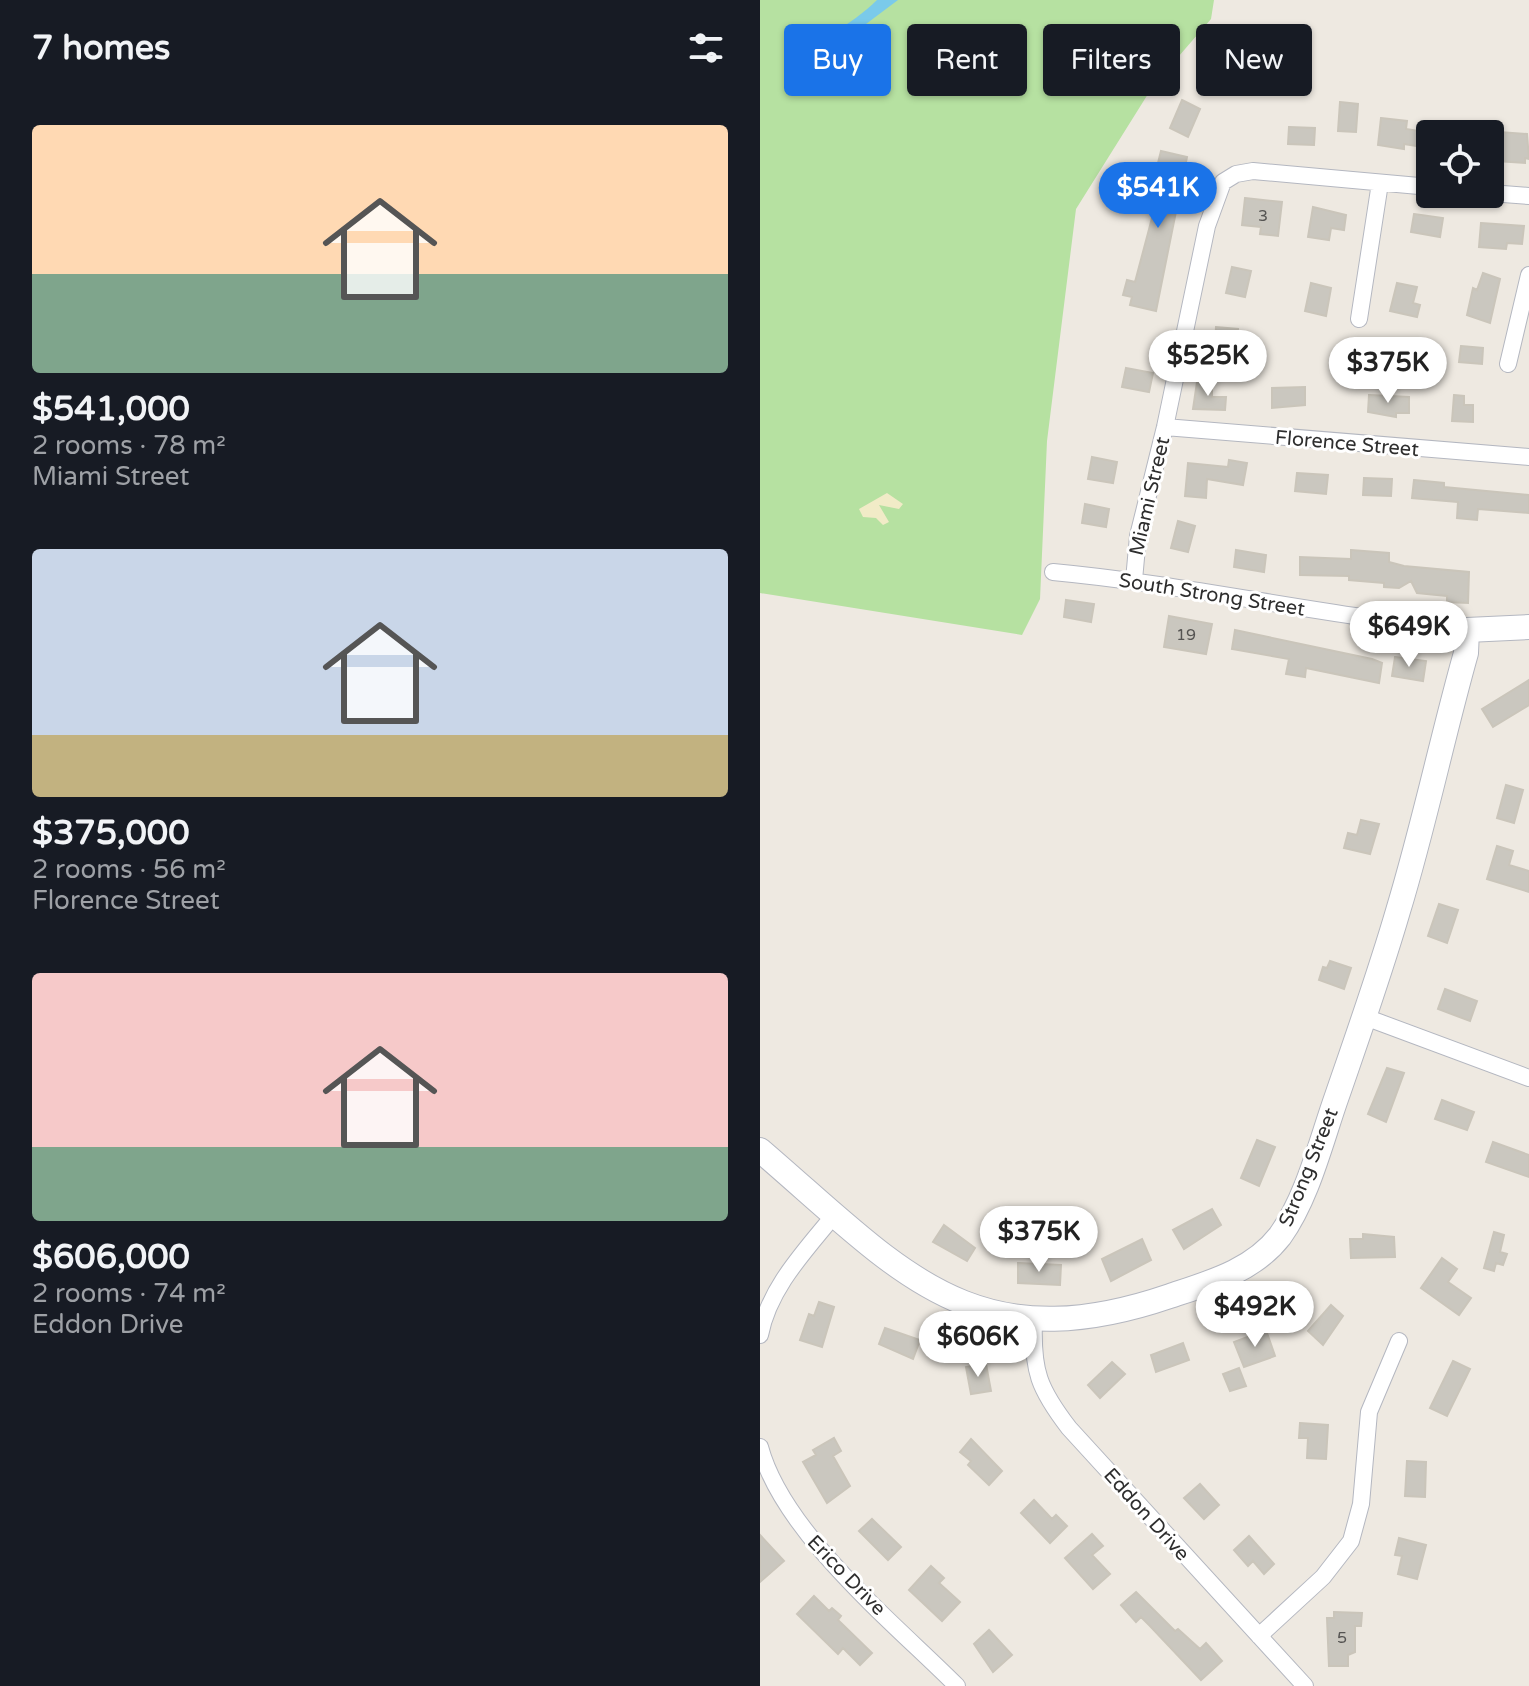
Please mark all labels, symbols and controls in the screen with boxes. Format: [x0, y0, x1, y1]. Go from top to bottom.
chip: Buy [784, 24, 891, 96]
chip: Rent [907, 24, 1027, 96]
chip: Filters [1043, 24, 1180, 96]
chip: New [1196, 24, 1312, 96]
icon: filters [684, 26, 728, 70]
text: 7 homes [32, 28, 170, 69]
map controls [1416, 120, 1504, 208]
button: locate [1416, 120, 1504, 208]
pin: $541K [1102, 162, 1214, 230]
text: $541K [1117, 172, 1199, 203]
icon: home [308, 177, 452, 321]
house number: 3 [1258, 206, 1268, 226]
pin: $525K [1152, 330, 1264, 398]
pin: $375K [1332, 337, 1444, 405]
text: $525K [1167, 340, 1249, 371]
text: $375K [1347, 347, 1429, 378]
text: $541,000 [32, 389, 190, 430]
street label: Florence Street [1274, 426, 1420, 462]
text: 2 rooms · 78 m² [32, 430, 226, 461]
street label: Miami Street [1125, 434, 1175, 558]
text: Miami Street [32, 461, 189, 492]
street label: South Strong Street [1117, 568, 1307, 622]
icon: home [308, 601, 452, 745]
pin: $649K [1353, 601, 1465, 669]
text: $649K [1368, 611, 1450, 642]
house number: 19 [1176, 625, 1196, 645]
text: $375,000 [32, 813, 190, 854]
text: 2 rooms · 56 m² [32, 854, 226, 885]
text: Florence Street [32, 885, 220, 916]
icon: home [308, 1025, 452, 1169]
street label: Strong Street [1274, 1104, 1344, 1230]
pin: $375K [983, 1206, 1095, 1274]
text: $375K [998, 1216, 1080, 1247]
text: $606,000 [32, 1237, 190, 1278]
text: 2 rooms · 74 m² [32, 1278, 226, 1309]
pin: $492K [1199, 1281, 1311, 1349]
text: $492K [1214, 1291, 1296, 1322]
text: Eddon Drive [32, 1309, 183, 1340]
pin: $606K [922, 1311, 1034, 1379]
text: $606K [937, 1321, 1019, 1352]
street label: Eddon Drive [1098, 1463, 1194, 1566]
street label: Erico Drive [802, 1531, 891, 1621]
house number: 5 [1337, 1628, 1347, 1648]

